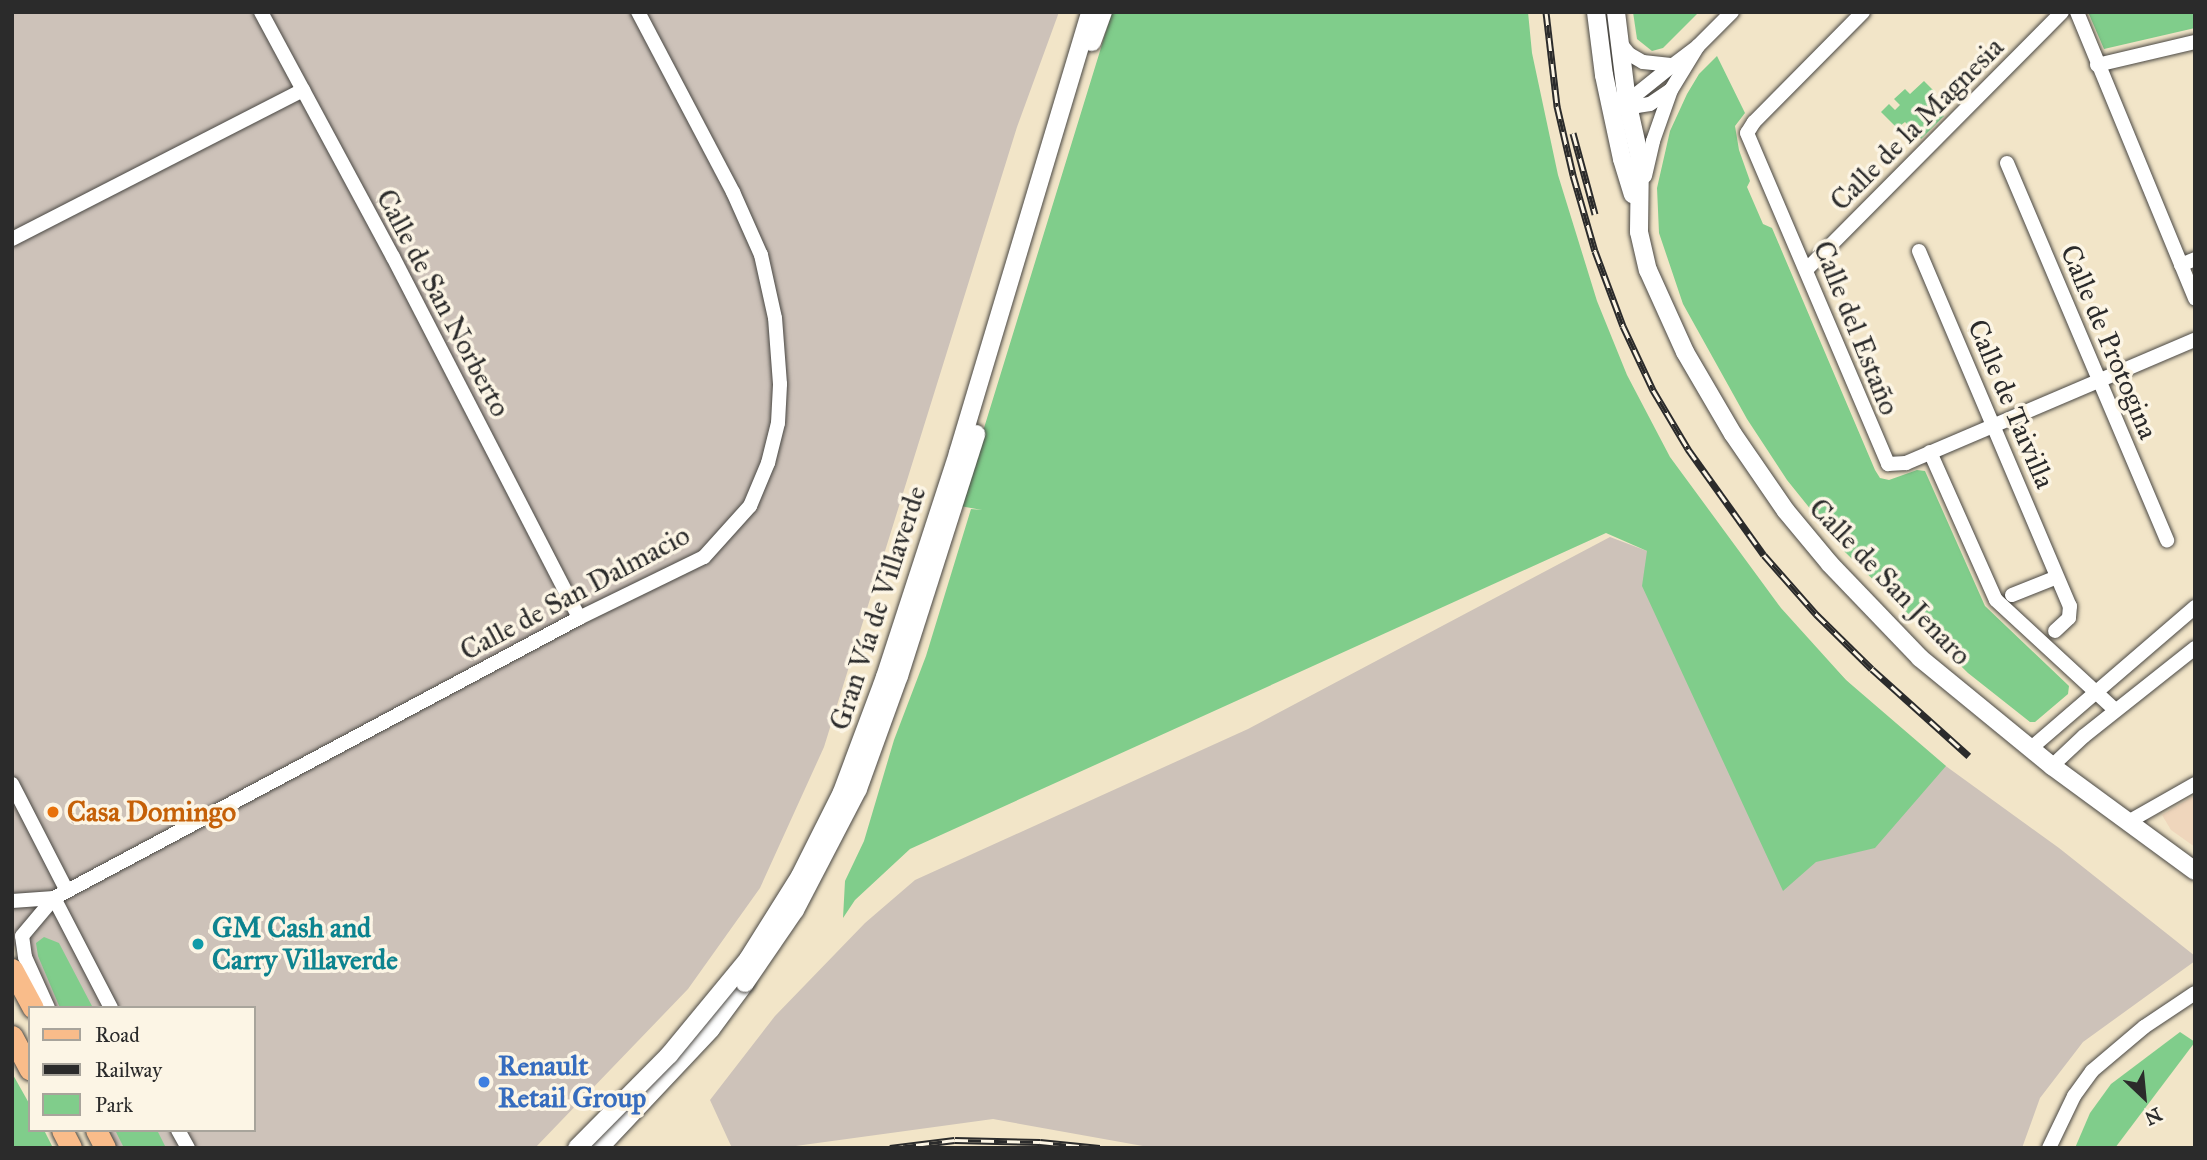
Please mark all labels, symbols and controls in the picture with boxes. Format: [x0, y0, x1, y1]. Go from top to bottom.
street label: Calle de la Magnesia [1823, 30, 2011, 218]
street label: Calle de San Norberto [369, 184, 517, 422]
street label: Calle del Estaño [1806, 236, 1906, 420]
street label: Calle de Protogina [2053, 240, 2165, 444]
street label: Calle de Taivilla [1960, 314, 2062, 494]
street label: Gran Vía de Villaverde [823, 482, 933, 734]
street label: Calle de San Jenaro [1802, 492, 1978, 672]
street label: Calle de San Dalmacio [455, 518, 695, 668]
place label: Casa Domingo [67, 795, 236, 829]
marker: Casa Domingo [45, 804, 61, 820]
place label: GM Cash and Carry Villaverde [212, 911, 398, 977]
marker: GM Cash and Carry Villaverde [190, 936, 206, 952]
legend [28, 1006, 256, 1132]
text: Road [95, 1022, 140, 1048]
place label: Renault Retail Group [498, 1049, 646, 1115]
text: Railway [95, 1057, 162, 1083]
north arrow [2109, 1062, 2179, 1132]
marker: Renault Retail Group [476, 1074, 492, 1090]
text: Park [95, 1092, 133, 1118]
text: N [2141, 1102, 2166, 1130]

